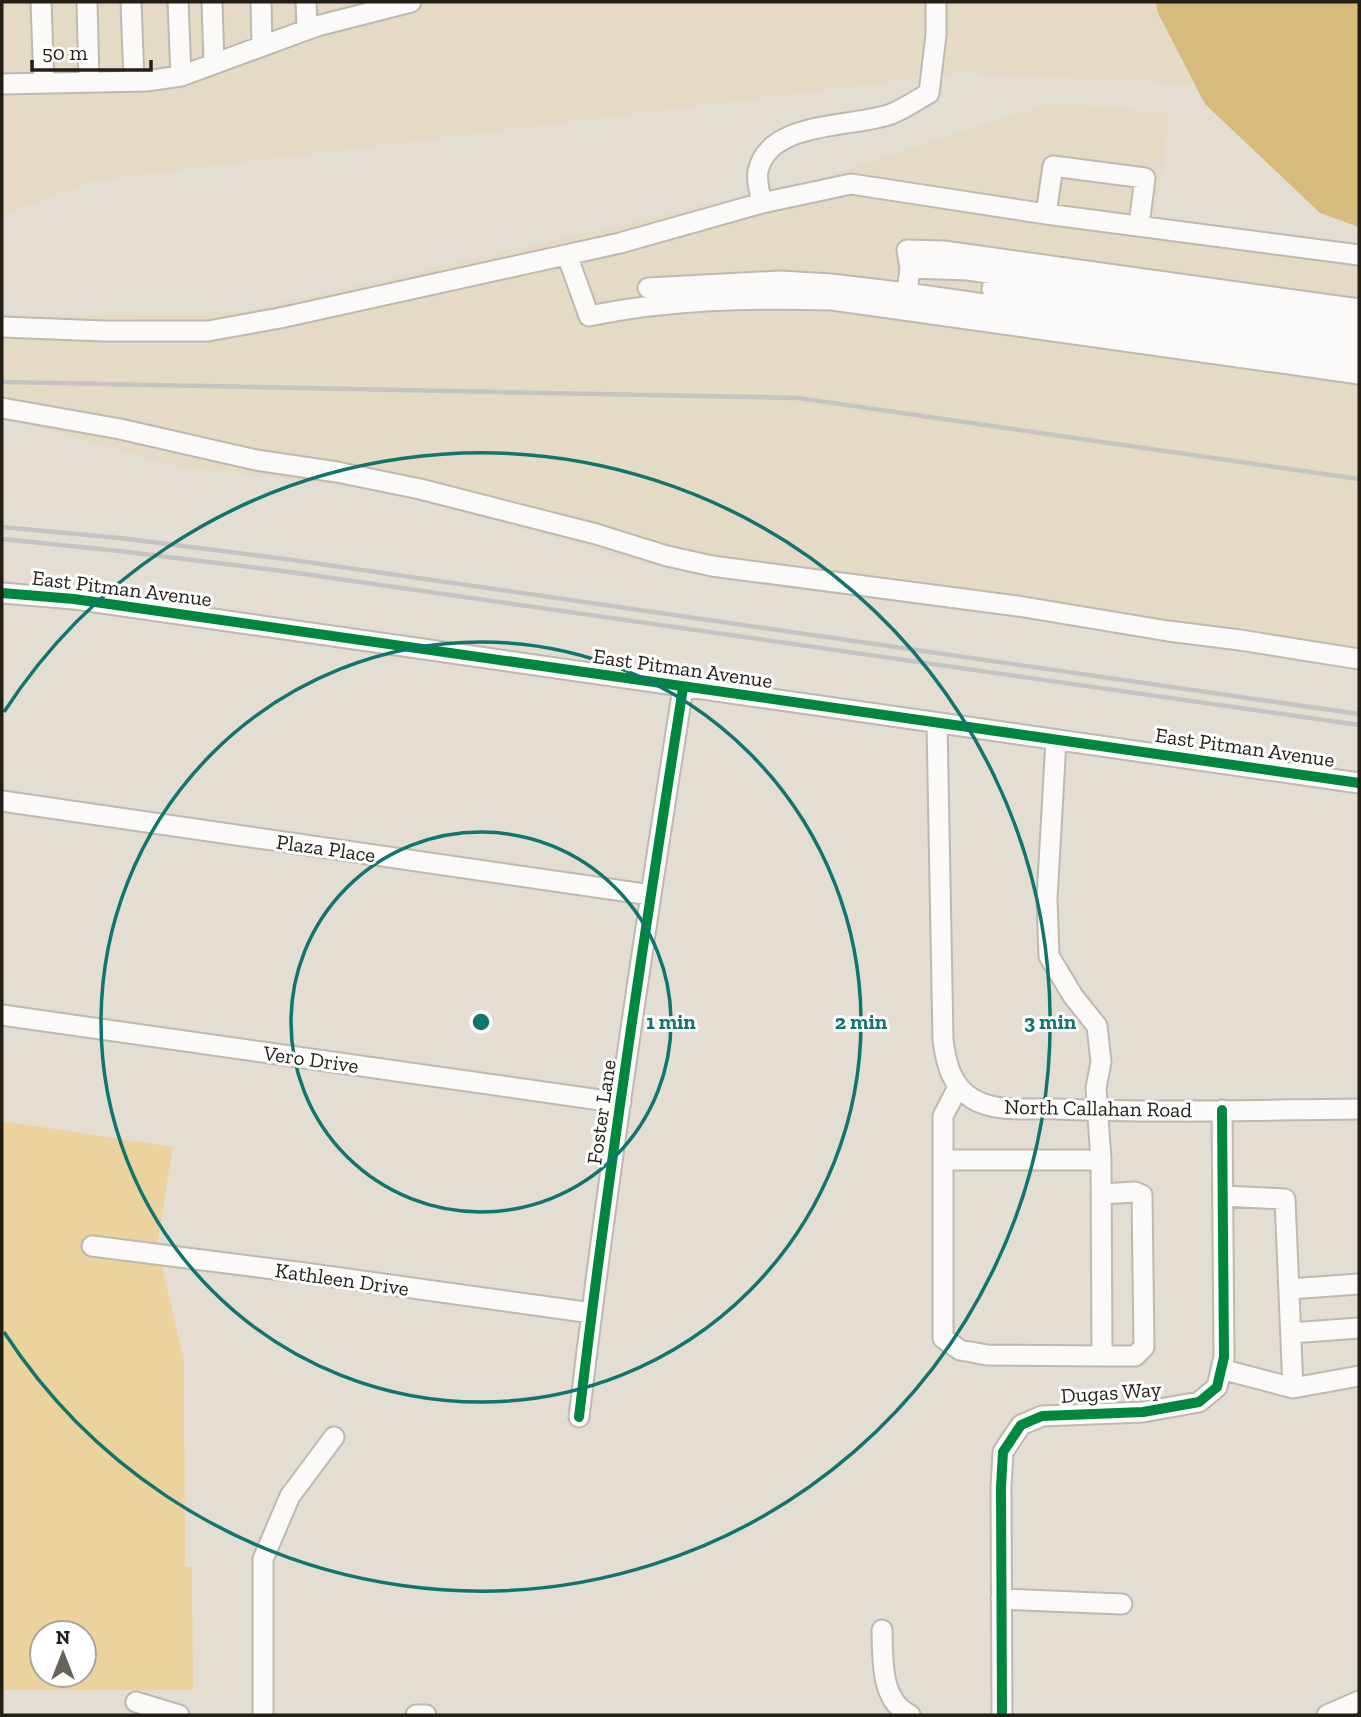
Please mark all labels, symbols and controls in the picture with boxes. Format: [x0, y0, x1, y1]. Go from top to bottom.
scale bar [32, 28, 150, 72]
text: 50 m [42, 40, 88, 65]
street label: East Pitman Avenue [31, 565, 213, 611]
street label: East Pitman Avenue [592, 643, 774, 693]
street label: East Pitman Avenue [1154, 722, 1336, 772]
street label: Plaza Place [275, 829, 377, 867]
text: 1 min [646, 1009, 696, 1034]
text: 2 min [835, 1009, 888, 1034]
text: 3 min [1024, 1009, 1077, 1034]
centre of rings [469, 1010, 493, 1034]
street label: Vero Drive [261, 1040, 360, 1078]
street label: Foster Lane [581, 1058, 621, 1166]
street label: North Callahan Road [1004, 1094, 1192, 1122]
street label: Kathleen Drive [274, 1257, 411, 1301]
street label: Dugas Way [1060, 1376, 1162, 1408]
north arrow [28, 1619, 98, 1689]
text: N [56, 1626, 70, 1649]

